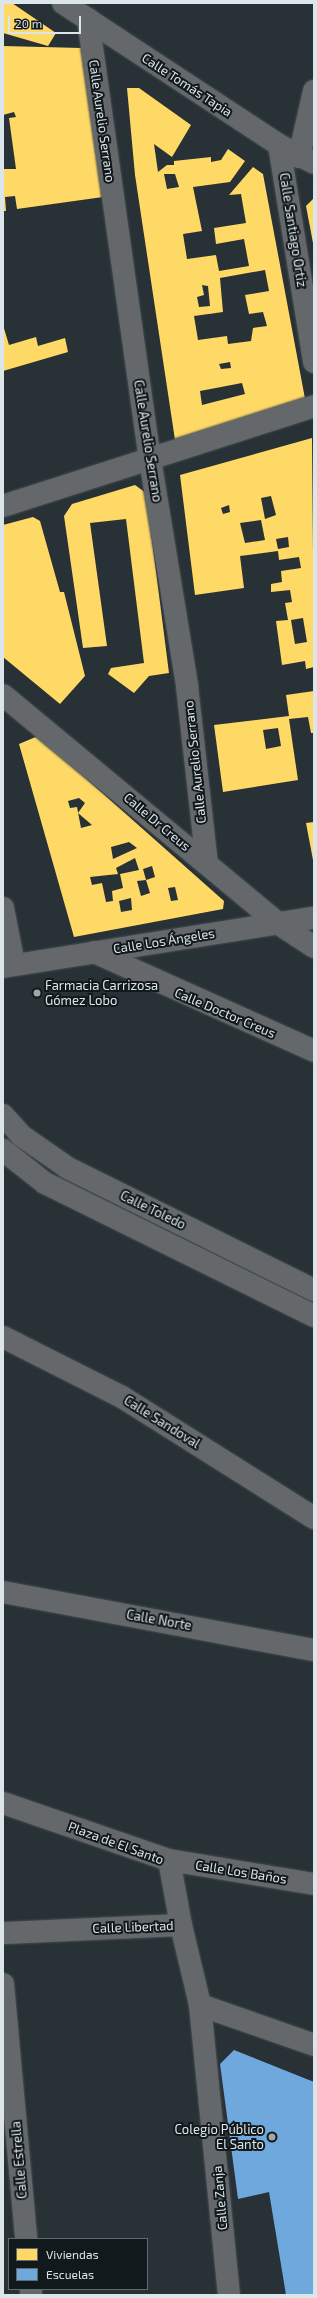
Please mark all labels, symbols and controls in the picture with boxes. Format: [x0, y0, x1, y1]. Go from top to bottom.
scale bar [10, 8, 83, 34]
text: 20 m [15, 16, 42, 30]
street label: Calle Tomás Tapia [139, 50, 235, 120]
street label: Calle Aurelio Serrano [86, 59, 118, 183]
street label: Calle Santiago Ortiz [276, 172, 310, 288]
street label: Calle Aurelio Serrano [131, 379, 165, 503]
street label: Calle Aurelio Serrano [181, 700, 209, 824]
street label: Calle Dr Creus [120, 790, 194, 854]
street label: Calle Los Ángeles [112, 925, 216, 957]
place label: Farmacia Carrizosa Gómez Lobo [45, 978, 158, 1009]
street label: Calle Doctor Creus [172, 985, 278, 1041]
marker: Farmacia Carrizosa Gómez Lobo [32, 988, 42, 998]
street label: Calle Toledo [118, 1187, 188, 1233]
street label: Calle Sandoval [121, 1392, 203, 1452]
street label: Calle Norte [125, 1607, 193, 1633]
street label: Plaza de El Santo [66, 1818, 166, 1868]
street label: Calle Los Baños [194, 1857, 288, 1887]
street label: Calle Libertad [92, 1918, 174, 1936]
street label: Calle Estrella [8, 2121, 30, 2199]
place label: Colegio Público El Santo [174, 2122, 264, 2153]
marker: Colegio Público El Santo [267, 2132, 277, 2142]
street label: Calle Zanja [209, 2165, 231, 2231]
legend [8, 2238, 148, 2290]
text: Viviendas [46, 2247, 99, 2261]
text: Escuelas [46, 2267, 94, 2281]

